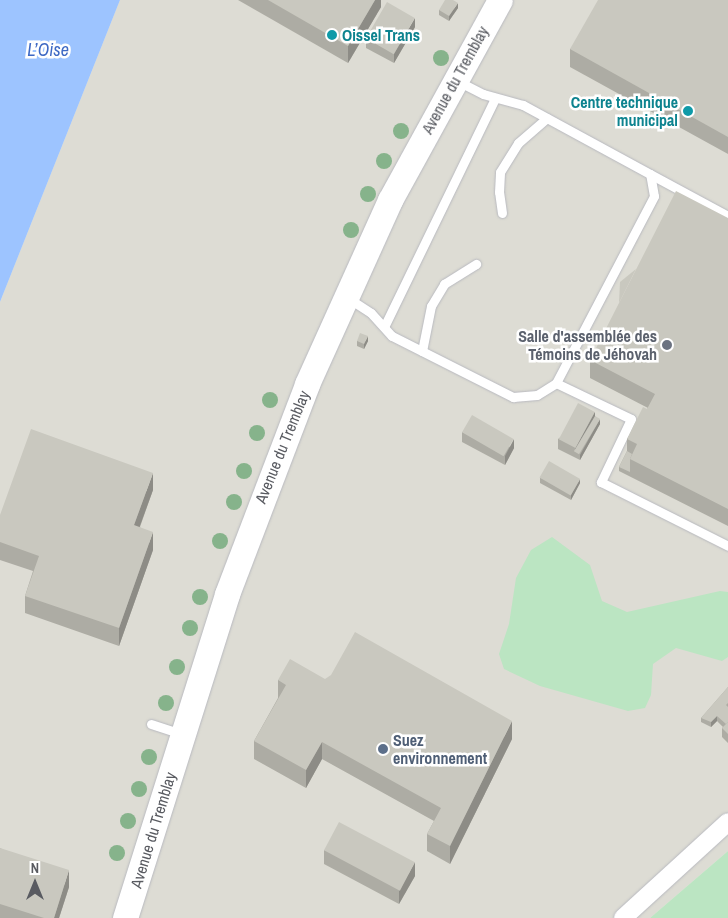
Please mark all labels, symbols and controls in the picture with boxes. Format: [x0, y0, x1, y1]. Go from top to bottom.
street label: Avenue du Tremblay [417, 23, 493, 137]
place label: Oissel Trans [342, 25, 420, 45]
marker: Oissel Trans [326, 29, 338, 41]
water label: L’Oise [27, 39, 69, 61]
place label: Centre technique municipal [571, 92, 678, 130]
marker: Centre technique municipal [682, 105, 694, 117]
place label: Salle d'assemblée des Témoins de Jéhovah [518, 326, 657, 364]
marker: Salle d'assemblée des Témoins de Jéhovah [661, 339, 673, 351]
street label: Avenue du Tremblay [251, 388, 313, 506]
place label: Suez environnement [393, 730, 487, 768]
marker: Suez environnement [377, 743, 389, 755]
street label: Avenue du Tremblay [126, 770, 180, 890]
north arrow [10, 858, 60, 908]
text: N [31, 859, 39, 877]

